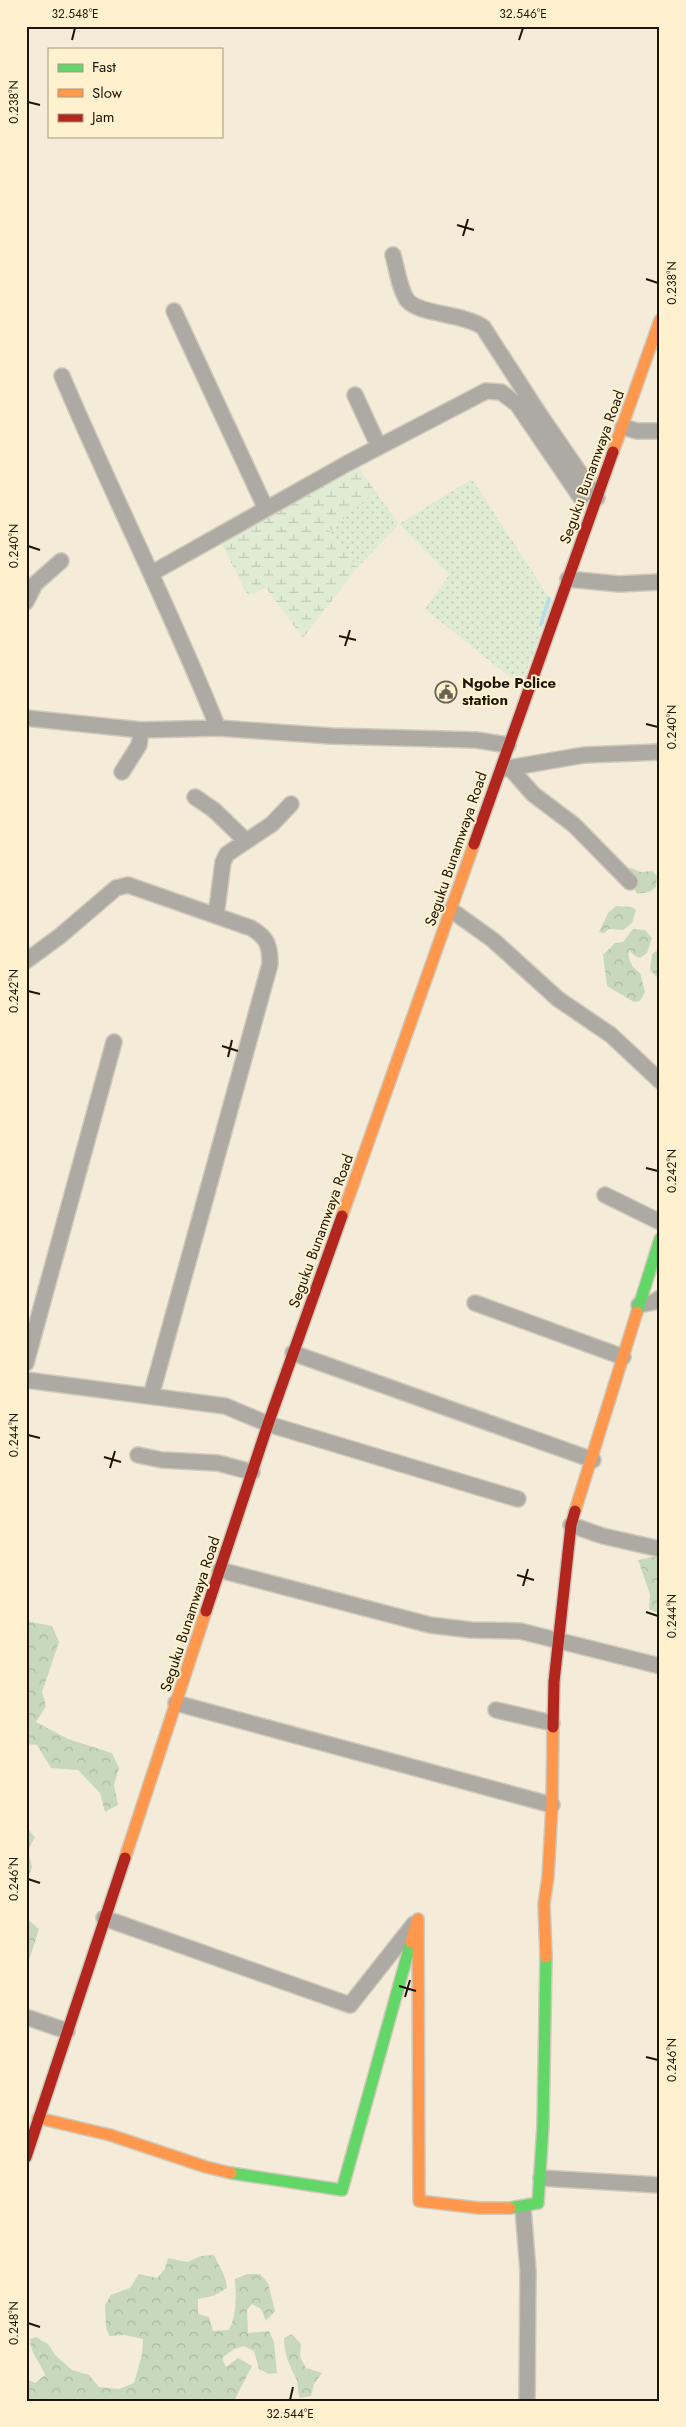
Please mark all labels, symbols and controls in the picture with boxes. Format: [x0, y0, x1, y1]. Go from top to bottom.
text: 32.548°E [51, 5, 99, 23]
text: 32.546°E [499, 5, 547, 23]
legend [48, 48, 222, 138]
text: Fast [92, 56, 116, 78]
text: 0.238°N [5, 80, 23, 124]
text: Slow [92, 82, 123, 104]
text: Jam [90, 106, 115, 128]
text: 0.238°N [663, 261, 681, 305]
street label: Seguku Bunamwaya Road [554, 387, 630, 547]
text: 0.240°N [5, 524, 23, 568]
place label: Ngobe Police station [462, 672, 557, 711]
public building icon: Ngobe Police station [434, 680, 458, 704]
text: 0.240°N [663, 705, 681, 749]
street label: Seguku Bunamwaya Road [419, 769, 493, 929]
text: 0.242°N [5, 969, 23, 1013]
text: 0.242°N [663, 1149, 681, 1193]
street label: Seguku Bunamwaya Road [283, 1151, 359, 1311]
text: 0.244°N [5, 1413, 23, 1457]
street label: Seguku Bunamwaya Road [154, 1533, 226, 1695]
text: 0.244°N [663, 1594, 681, 1638]
text: 0.246°N [5, 1857, 23, 1901]
text: 0.246°N [663, 2038, 681, 2082]
text: 0.248°N [5, 2301, 23, 2345]
text: 32.544°E [266, 2405, 314, 2423]

